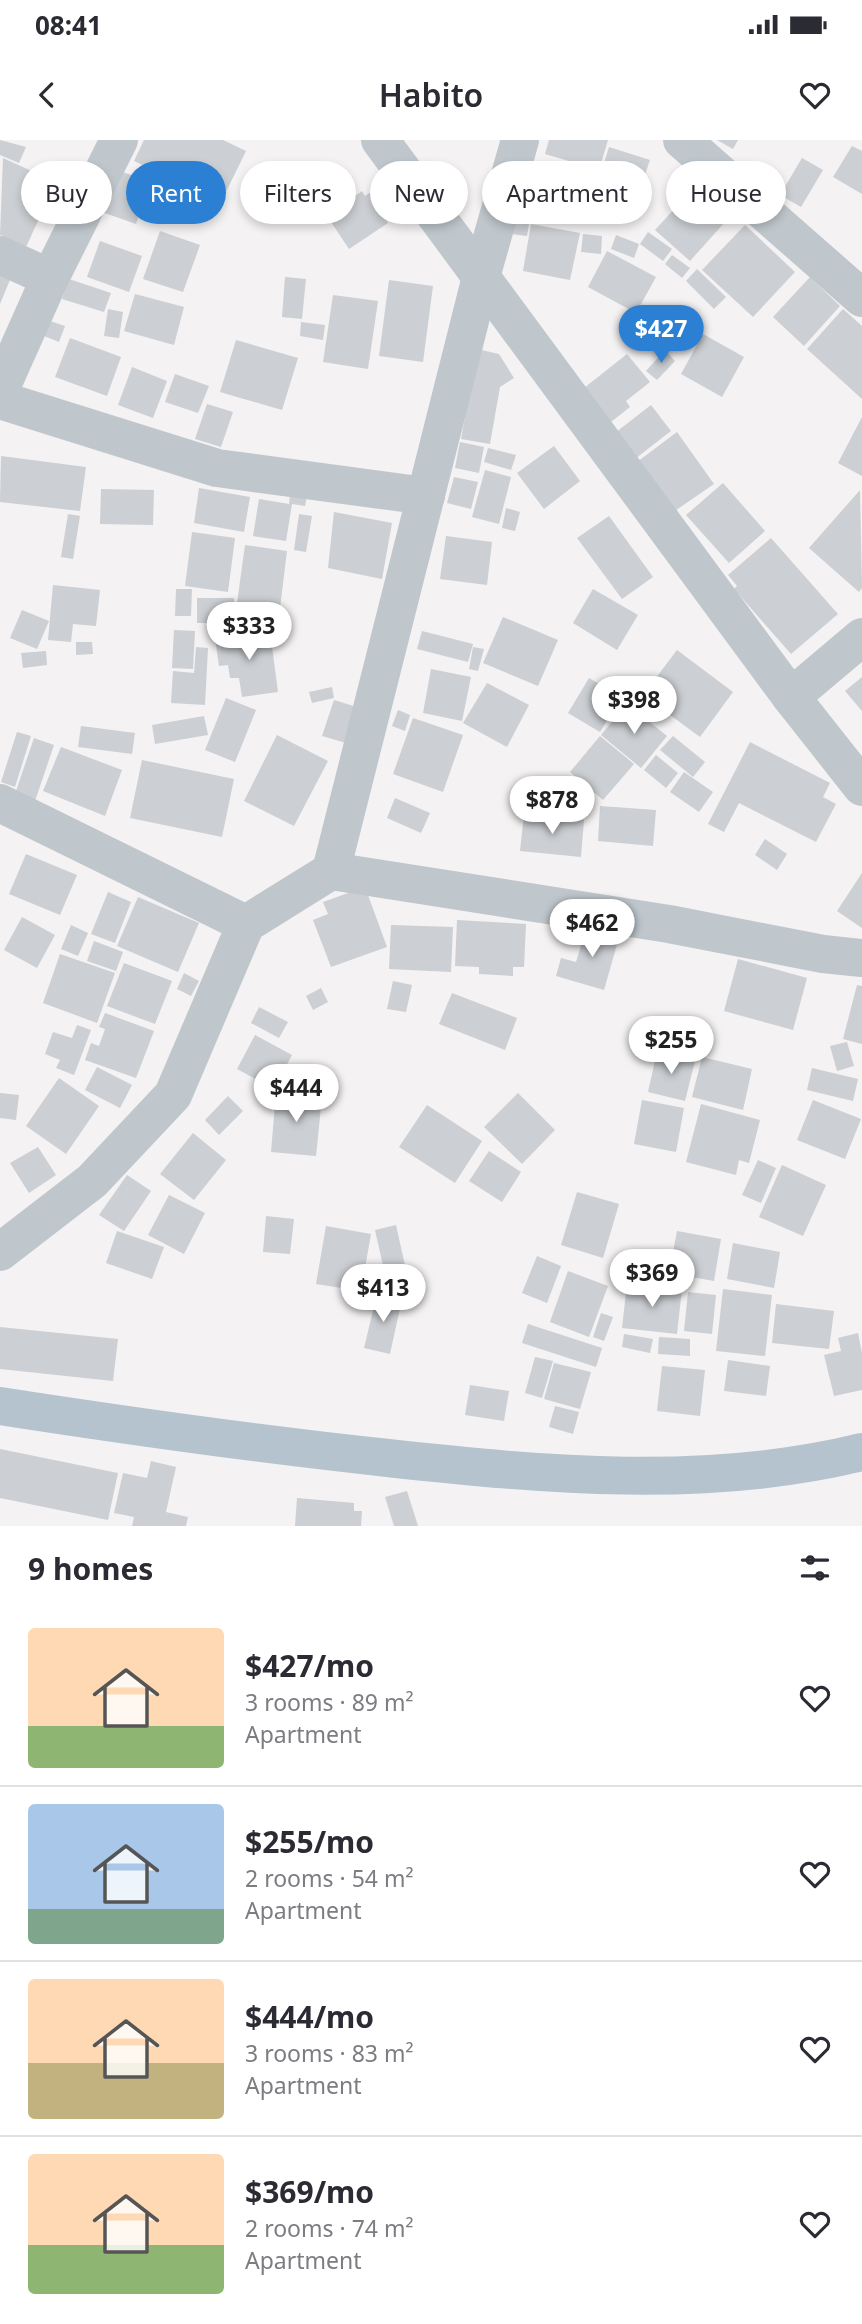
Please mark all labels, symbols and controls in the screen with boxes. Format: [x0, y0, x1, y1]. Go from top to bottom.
text: 08:41 [35, 7, 102, 43]
text: Habito [379, 73, 483, 116]
icon: back [28, 76, 66, 114]
icon: heart [796, 76, 834, 114]
chip: Buy [21, 161, 112, 224]
chip: Rent [126, 161, 226, 224]
chip: Filters [240, 161, 356, 224]
chip: New [370, 161, 468, 224]
chip: Apartment [482, 161, 652, 224]
chip: House [666, 161, 786, 224]
pin: $427 [620, 306, 702, 365]
text: $427 [635, 312, 687, 344]
pin: $333 [208, 602, 290, 662]
text: $333 [223, 609, 275, 641]
pin: $398 [593, 676, 675, 736]
text: $398 [608, 683, 660, 715]
pin: $878 [511, 776, 593, 836]
text: $878 [526, 783, 578, 815]
pin: $462 [551, 900, 633, 959]
text: $462 [566, 906, 618, 938]
pin: $255 [630, 1016, 712, 1076]
text: $255 [645, 1023, 697, 1055]
pin: $444 [255, 1065, 337, 1124]
text: $444 [270, 1071, 322, 1103]
pin: $369 [611, 1250, 693, 1309]
text: $369 [626, 1256, 678, 1288]
pin: $413 [342, 1264, 424, 1324]
text: $413 [357, 1271, 409, 1303]
text: 9 homes [28, 1548, 153, 1589]
icon: filters [796, 1549, 834, 1587]
text: $427/mo [245, 1645, 374, 1686]
icon: home [84, 1656, 168, 1740]
icon: heart [796, 1679, 834, 1717]
text: 3 rooms · 89 m² [245, 1686, 414, 1718]
text: Apartment [245, 1718, 362, 1750]
text: $255/mo [245, 1821, 374, 1862]
icon: home [84, 1832, 168, 1916]
icon: heart [796, 1855, 834, 1893]
text: 2 rooms · 54 m² [245, 1862, 414, 1894]
text: Apartment [245, 1894, 362, 1926]
text: $444/mo [245, 1996, 374, 2037]
icon: home [84, 2007, 168, 2091]
icon: heart [796, 2030, 834, 2068]
text: 3 rooms · 83 m² [245, 2037, 414, 2069]
text: Apartment [245, 2069, 362, 2101]
text: $369/mo [245, 2171, 374, 2212]
icon: home [84, 2182, 168, 2266]
icon: heart [796, 2205, 834, 2243]
text: 2 rooms · 74 m² [245, 2212, 414, 2244]
text: Apartment [245, 2244, 362, 2276]

